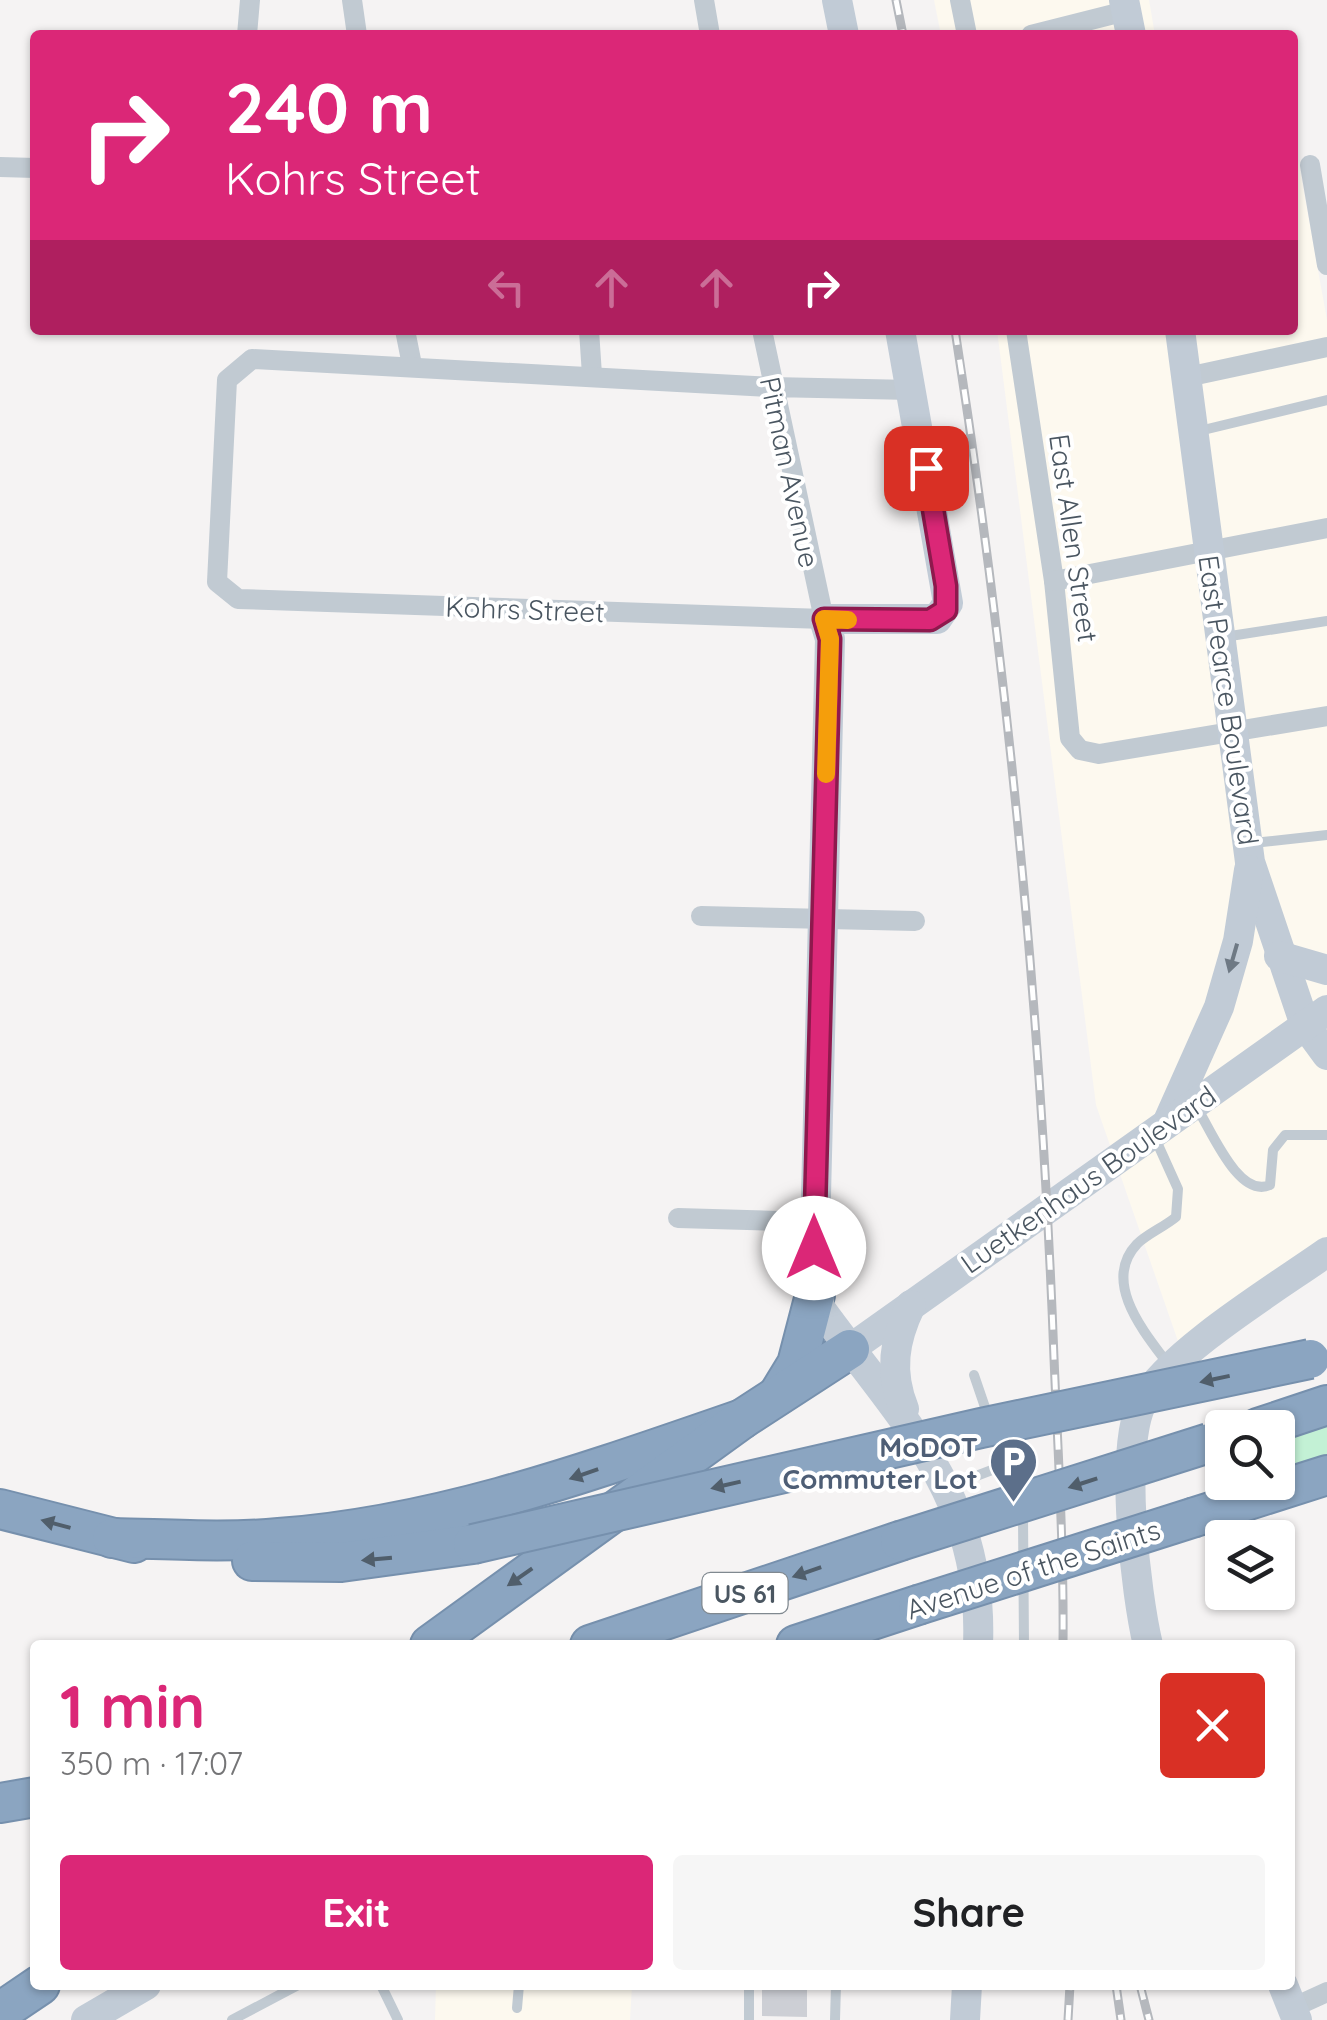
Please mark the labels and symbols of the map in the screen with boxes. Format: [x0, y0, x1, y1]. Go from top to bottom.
street label: Pitman Avenue [753, 373, 827, 571]
pin [884, 426, 969, 511]
street label: East Allen Street [1042, 432, 1106, 644]
street label: East Pearce Boulevard [1191, 553, 1267, 847]
street label: Kohrs Street [445, 589, 605, 629]
one-way arrow [1225, 943, 1240, 973]
street label: Luetkenhaus Boulevard [954, 1078, 1222, 1280]
position arrow [762, 1196, 866, 1300]
one-way arrow [1199, 1372, 1230, 1387]
place label: MoDOT Commuter Lot [782, 1429, 978, 1496]
parking icon: MoDOT Commuter Lot [987, 1436, 1039, 1504]
one-way arrow [568, 1467, 598, 1482]
one-way arrow [1067, 1476, 1098, 1491]
one-way arrow [710, 1478, 741, 1493]
street label: Avenue of the Saints [902, 1511, 1164, 1627]
one-way arrow [40, 1516, 71, 1531]
one-way arrow [360, 1551, 392, 1567]
one-way arrow [792, 1565, 822, 1580]
one-way arrow [507, 1567, 533, 1587]
road number: US 61 [702, 1573, 788, 1613]

